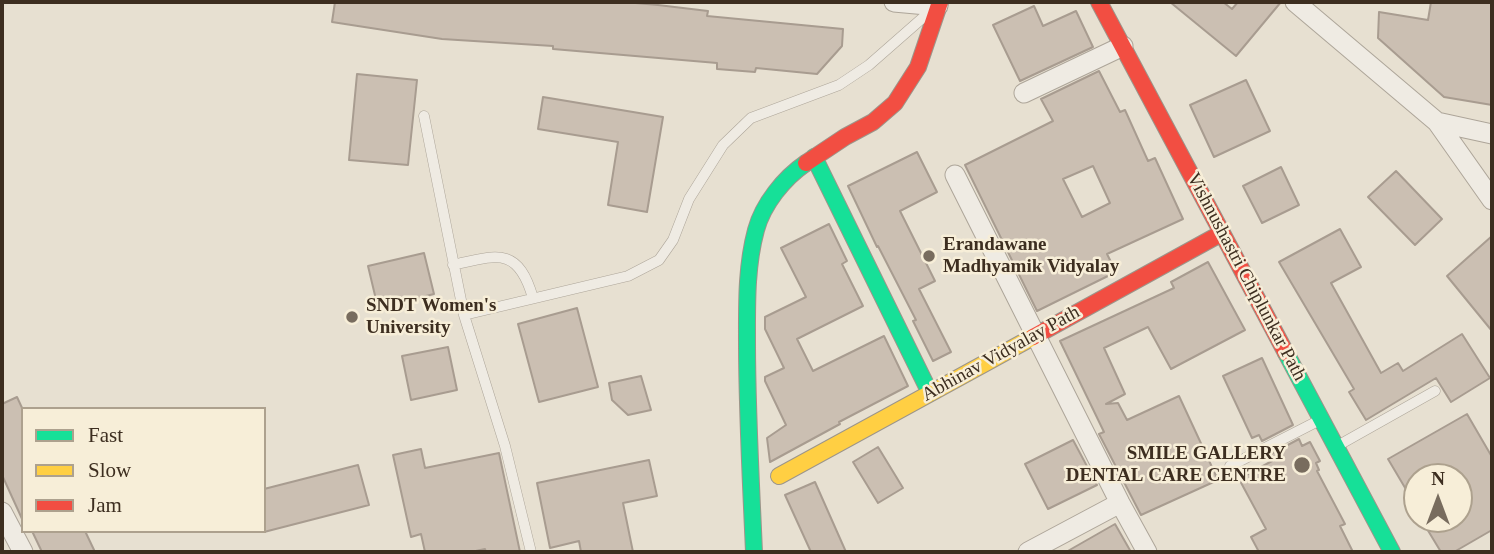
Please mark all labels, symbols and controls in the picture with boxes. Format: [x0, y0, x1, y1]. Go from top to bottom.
street label: Vishnushastri Chiplunkar Path [1181, 169, 1311, 385]
place label: Erandawane Madhyamik Vidyalay [943, 234, 1119, 278]
marker: Erandawane Madhyamik Vidyalay [921, 248, 937, 264]
place label: SNDT Women's University [366, 295, 496, 339]
street label: Abhinav Vidyalay Path [918, 301, 1084, 407]
marker: SNDT Women's University [344, 309, 360, 325]
legend [21, 407, 266, 533]
text: Fast [88, 423, 123, 447]
place label: SMILE GALLERY DENTAL CARE CENTRE [1066, 443, 1286, 487]
marker: SMILE GALLERY DENTAL CARE CENTRE [1292, 455, 1312, 475]
text: Slow [88, 458, 131, 482]
north arrow [1403, 463, 1473, 533]
text: N [1431, 468, 1445, 489]
text: Jam [88, 493, 122, 517]

